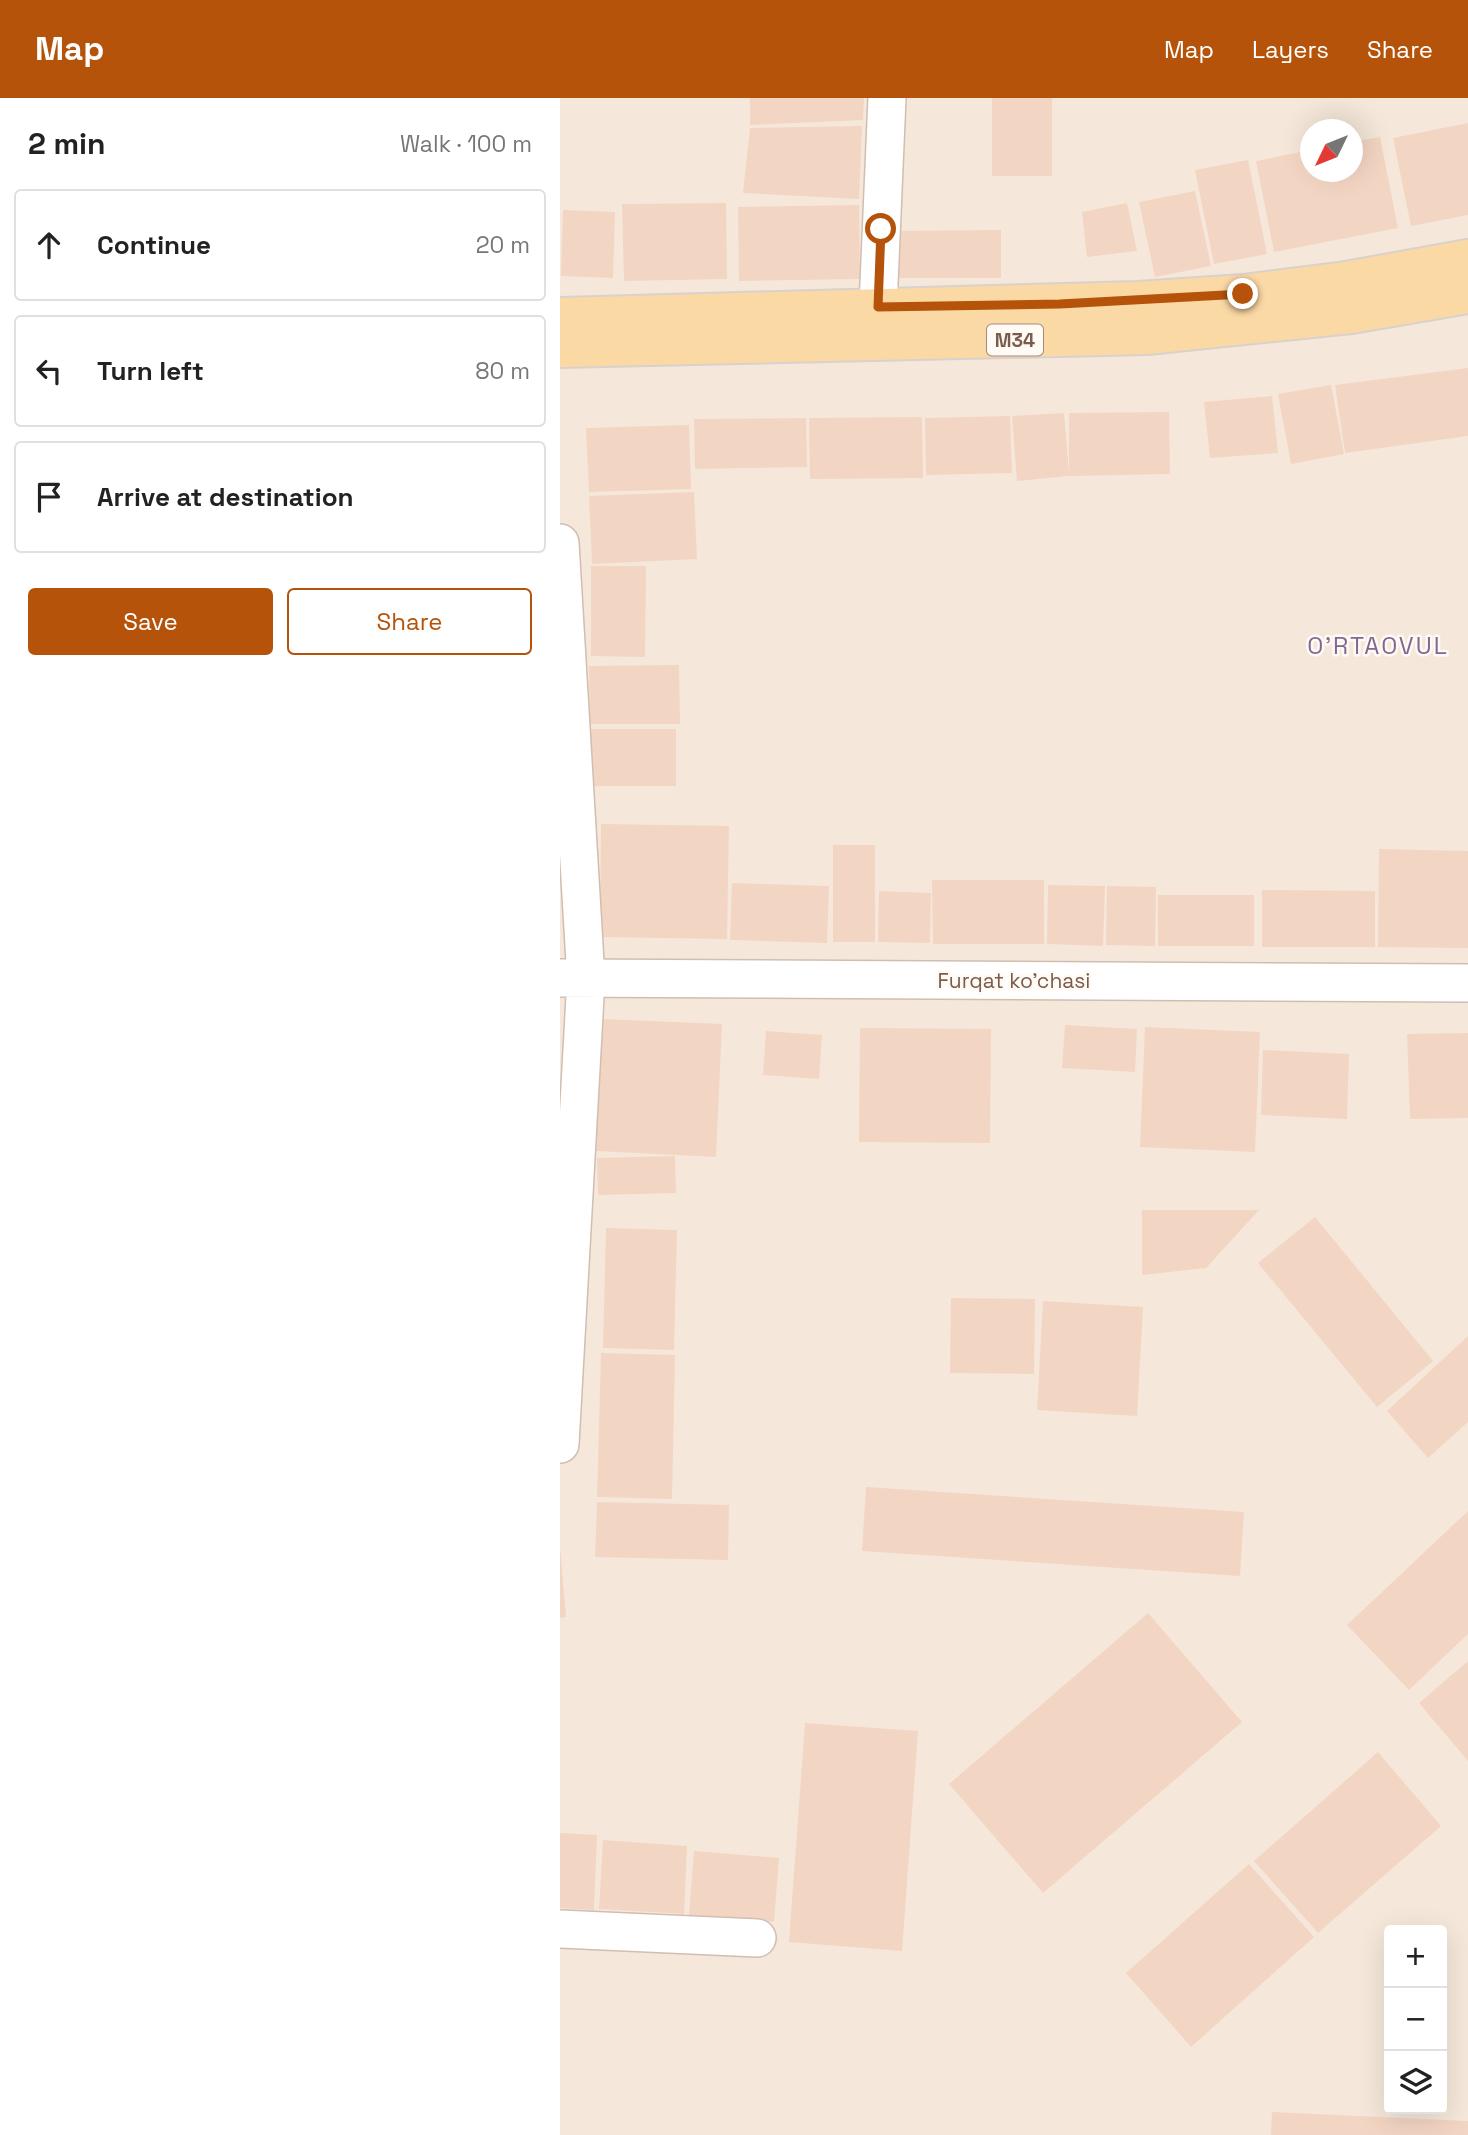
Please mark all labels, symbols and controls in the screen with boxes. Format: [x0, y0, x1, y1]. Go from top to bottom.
text: Map [35, 28, 104, 70]
text: Map [1164, 34, 1214, 65]
text: Layers [1252, 34, 1329, 65]
text: Share [1367, 34, 1433, 65]
north arrow [1300, 119, 1363, 182]
text: 2 min [28, 124, 106, 163]
text: Walk · 100 m [400, 129, 532, 159]
route start [865, 213, 896, 244]
icon: ahead [30, 226, 68, 264]
text: Continue [97, 228, 211, 262]
text: 20 m [476, 230, 530, 260]
route end [1227, 278, 1258, 309]
road number: M34 [987, 324, 1043, 356]
icon: left [30, 352, 68, 390]
text: Turn left [97, 354, 204, 388]
text: 80 m [475, 356, 530, 386]
icon: arrive [30, 478, 68, 516]
text: Arrive at destination [97, 480, 354, 514]
button: Save [28, 588, 273, 655]
button: Share [287, 588, 532, 655]
district label: O'RTAOVUL [1307, 630, 1449, 661]
street label: Furqat ko'chasi [938, 967, 1090, 994]
map controls [1384, 1925, 1447, 2114]
button: + [1384, 1925, 1447, 1988]
button: − [1384, 1988, 1447, 2051]
button: layers [1384, 2051, 1447, 2114]

